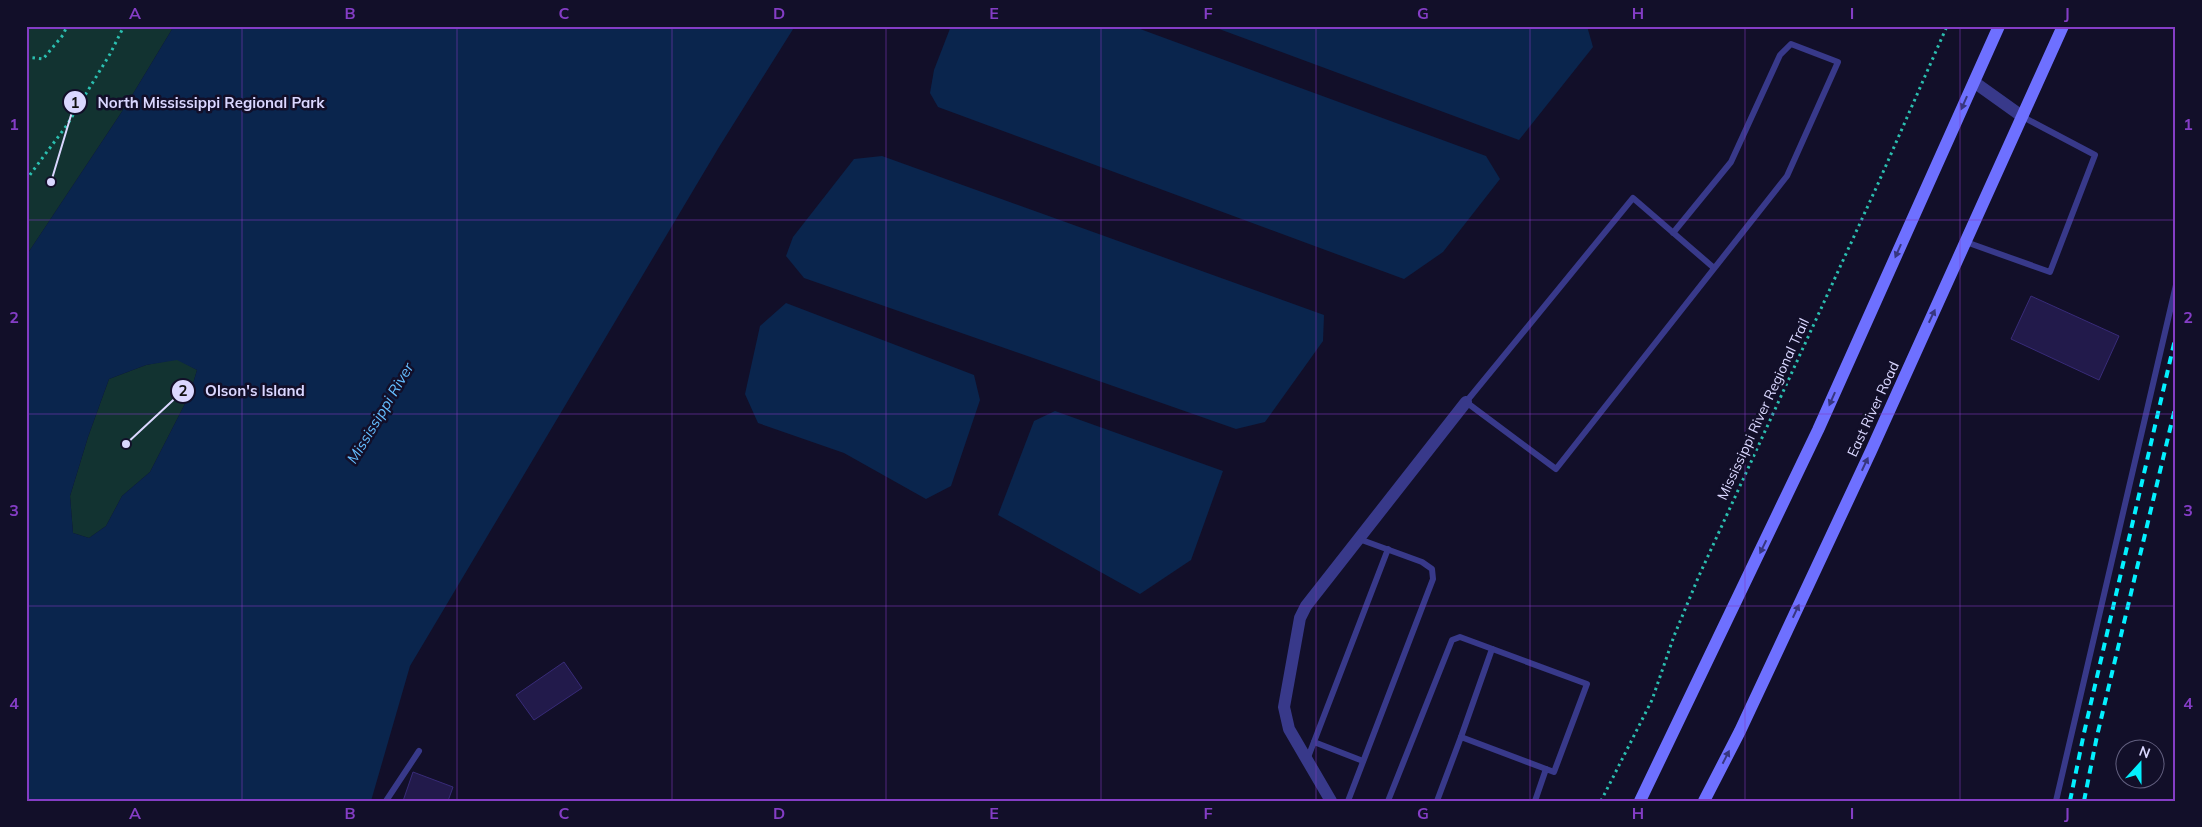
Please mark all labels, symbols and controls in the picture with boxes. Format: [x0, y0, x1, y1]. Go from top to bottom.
text: A [129, 3, 141, 23]
text: B [344, 3, 356, 23]
text: C [559, 3, 570, 23]
text: D [773, 3, 785, 23]
text: E [989, 3, 999, 23]
text: F [1203, 3, 1213, 23]
text: G [1417, 3, 1429, 23]
text: H [1632, 3, 1644, 23]
text: I [1850, 3, 1854, 23]
text: J [2064, 3, 2070, 23]
callout: North Mississippi Regional Park [63, 87, 335, 117]
text: 1 [70, 93, 80, 112]
text: North Mississippi Regional Park [97, 93, 325, 112]
one-way arrow [1960, 96, 1968, 110]
text: 1 [9, 114, 19, 134]
text: 1 [2183, 114, 2193, 134]
one-way arrow [1894, 244, 1902, 258]
text: 2 [9, 307, 19, 327]
text: 2 [2183, 307, 2193, 327]
one-way arrow [1929, 309, 1937, 323]
street label: Mississippi River Regional Trail [1713, 315, 1813, 503]
water label: Mississippi River [342, 359, 418, 467]
street label: East River Road [1843, 359, 1903, 459]
callout: Olson's Island [170, 376, 315, 406]
text: 2 [178, 381, 188, 400]
text: Olson's Island [205, 381, 305, 400]
one-way arrow [1827, 392, 1835, 406]
one-way arrow [1861, 457, 1869, 471]
text: 3 [9, 500, 19, 520]
text: 3 [2183, 500, 2193, 520]
one-way arrow [1759, 540, 1767, 554]
one-way arrow [1792, 604, 1800, 618]
text: 4 [9, 693, 19, 713]
text: 4 [2183, 693, 2193, 713]
north arrow [2114, 740, 2164, 790]
text: N [2136, 742, 2153, 762]
one-way arrow [1722, 750, 1730, 765]
text: A [129, 803, 141, 823]
text: B [344, 803, 356, 823]
text: C [559, 803, 570, 823]
text: D [773, 803, 785, 823]
text: E [989, 803, 999, 823]
text: F [1203, 803, 1213, 823]
text: G [1417, 803, 1429, 823]
text: H [1632, 803, 1644, 823]
text: I [1850, 803, 1854, 823]
text: J [2064, 803, 2070, 823]

